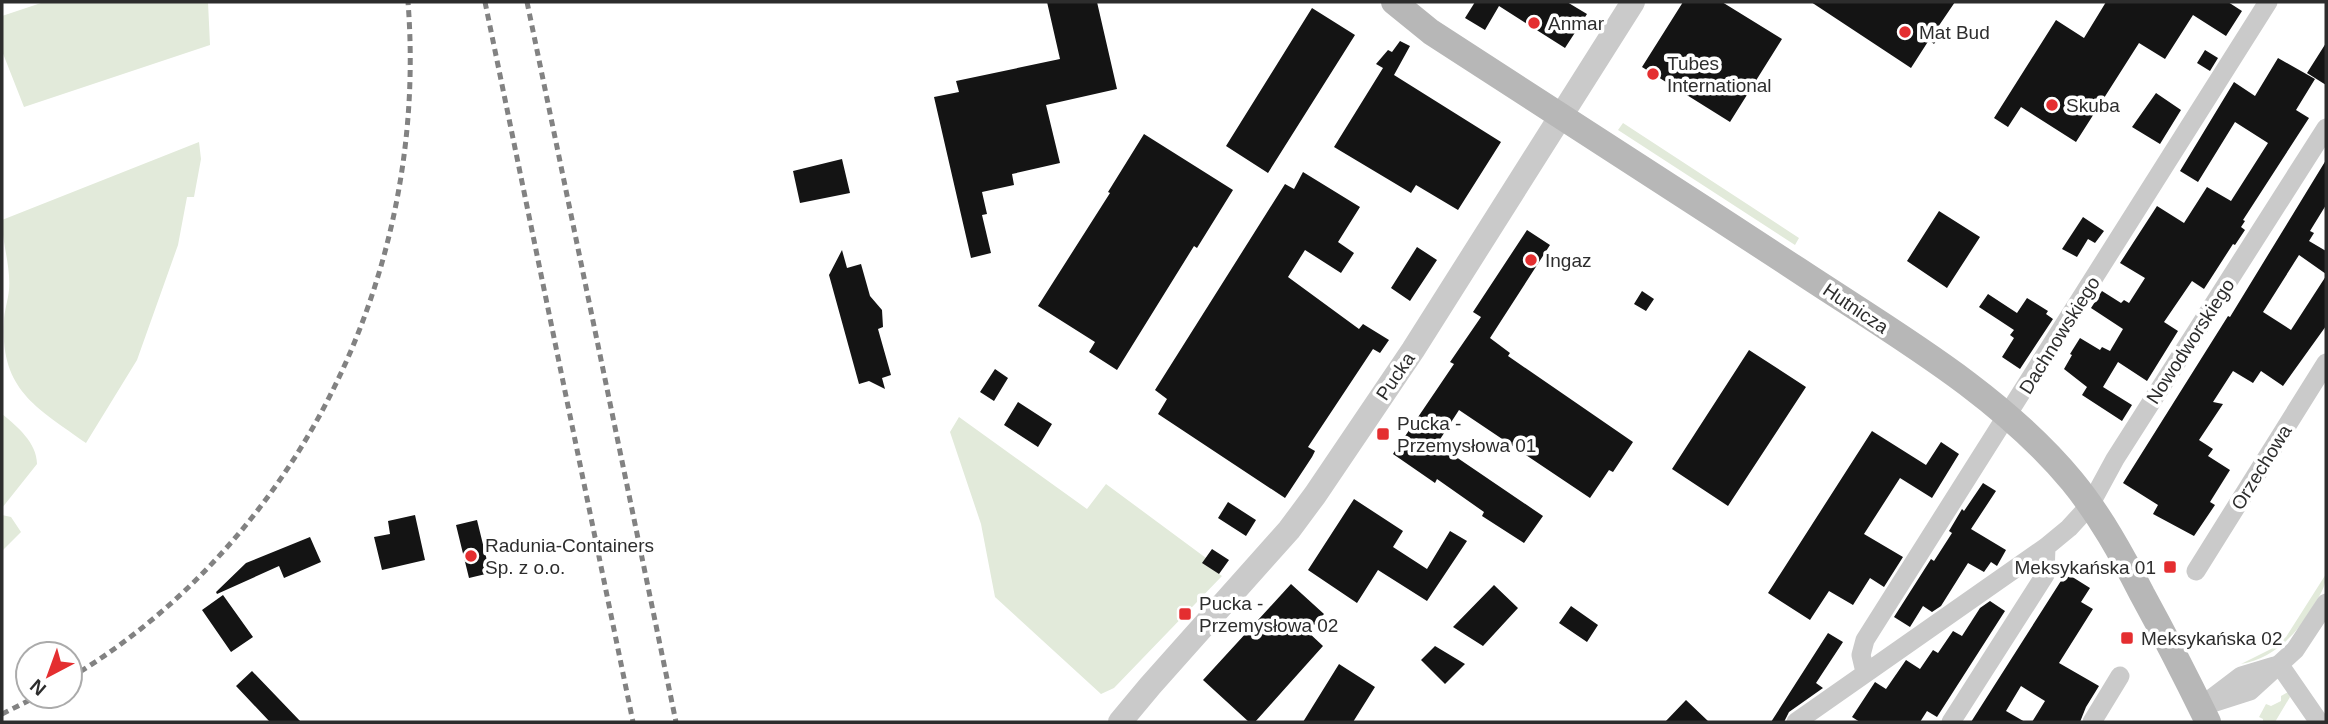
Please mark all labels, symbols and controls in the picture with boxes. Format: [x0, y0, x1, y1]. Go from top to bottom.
place label: Anmar [1548, 13, 1605, 34]
marker: Anmar [1526, 15, 1542, 31]
place label: Mat Bud [1919, 22, 1990, 43]
marker: Mat Bud [1897, 24, 1913, 40]
place label: Tubes International [1667, 53, 1772, 96]
marker: Tubes International [1645, 66, 1661, 82]
place label: Skuba [2066, 95, 2120, 116]
marker: Skuba [2044, 97, 2060, 113]
place label: Ingaz [1545, 250, 1591, 271]
marker: Ingaz [1523, 252, 1539, 268]
street label: Dachnowskiego [2015, 273, 2104, 398]
street label: Nowodworskiego [2142, 275, 2239, 408]
street label: Hutnicza [1819, 279, 1893, 338]
street label: Pucka [1372, 348, 1419, 404]
place label: Pucka - Przemysłowa 01 [1397, 413, 1536, 456]
street label: Orzechowa [2227, 421, 2296, 514]
marker: Pucka - Przemysłowa 01 [1375, 426, 1391, 442]
place label: Radunia-Containers Sp. z o.o. [485, 535, 654, 578]
marker: Radunia-Containers Sp. z o.o. [463, 548, 479, 564]
place label: Meksykańska 01 [2014, 557, 2156, 578]
marker: Meksykańska 01 [2162, 559, 2178, 575]
place label: Pucka - Przemysłowa 02 [1199, 593, 1338, 636]
marker: Pucka - Przemysłowa 02 [1177, 606, 1193, 622]
place label: Meksykańska 02 [2141, 628, 2283, 649]
marker: Meksykańska 02 [2119, 630, 2135, 646]
north arrow [14, 640, 84, 710]
text: N [26, 675, 50, 700]

